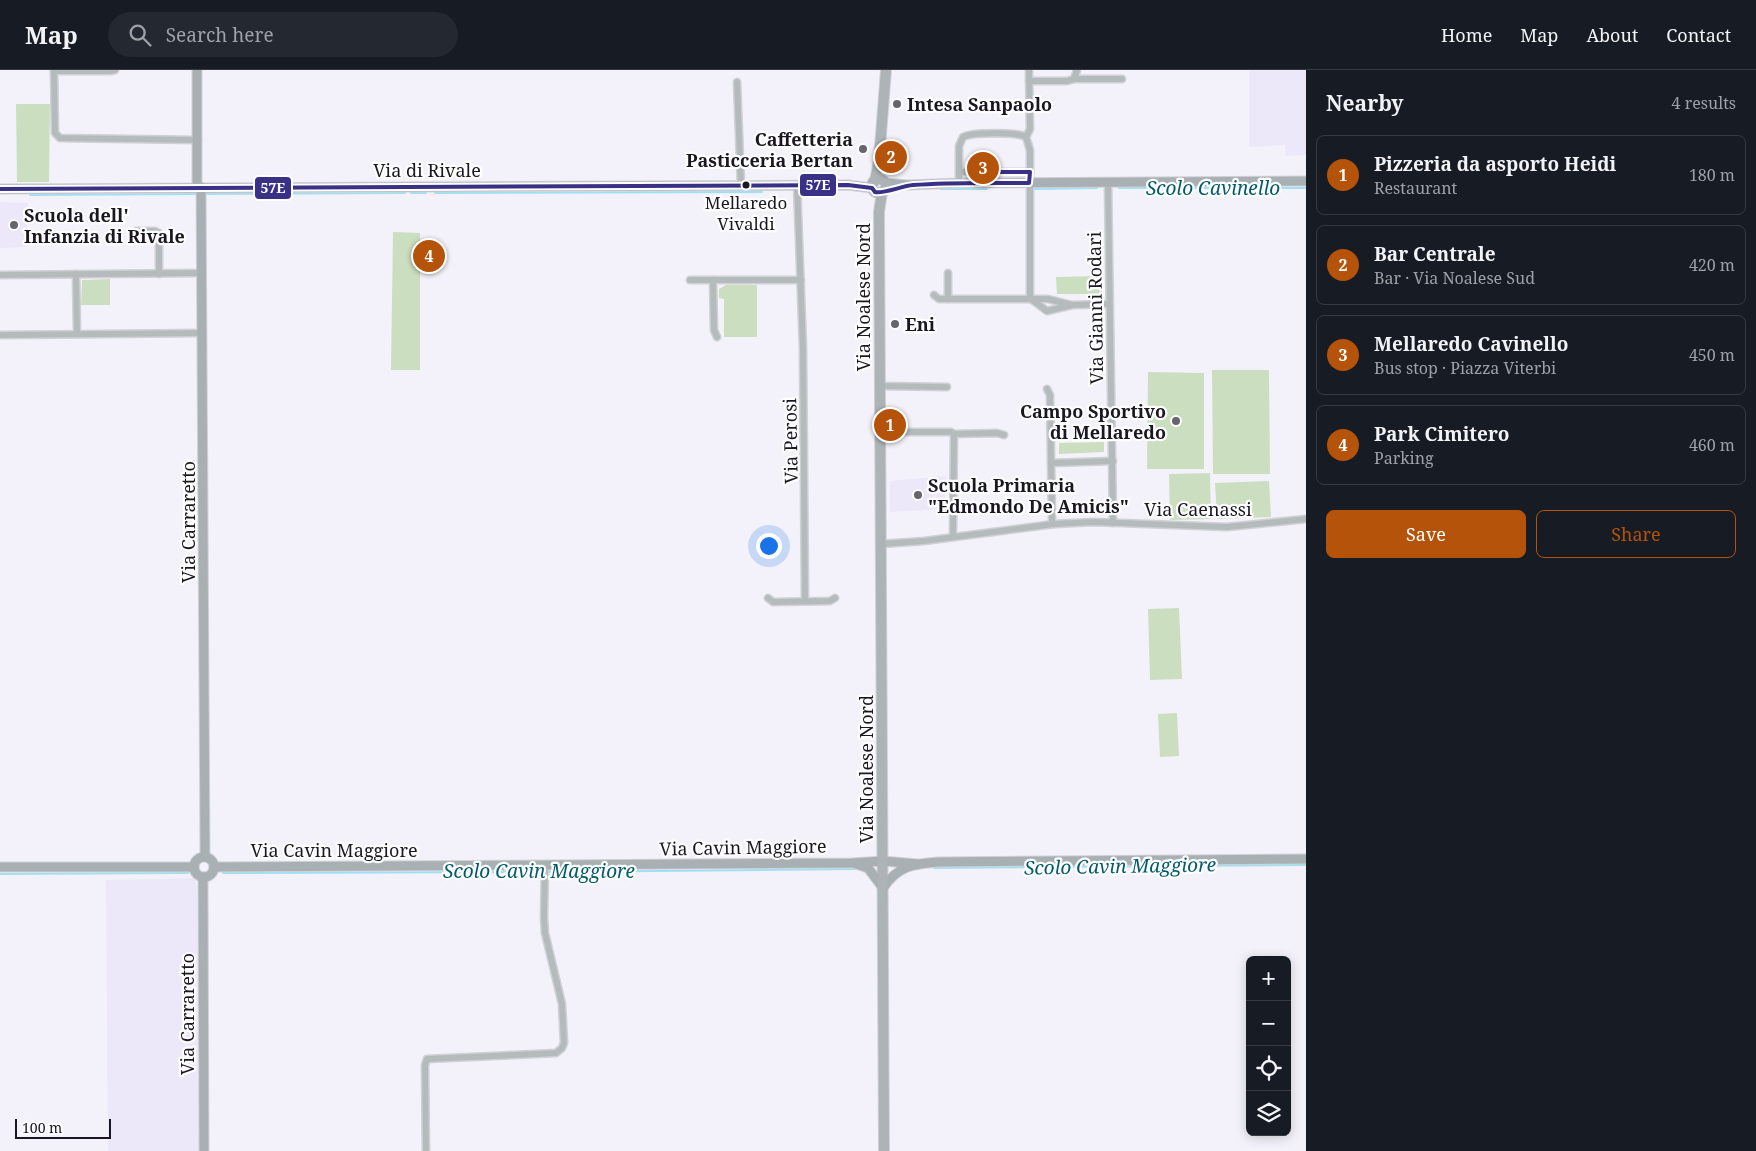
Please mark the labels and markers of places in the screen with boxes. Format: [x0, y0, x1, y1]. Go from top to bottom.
place label: Intesa Sanpaolo [907, 92, 1052, 116]
marker: Intesa Sanpaolo [891, 98, 903, 110]
place label: Caffetteria Pasticceria Bertan [686, 127, 853, 172]
pin: 2 [875, 138, 907, 176]
marker: Caffetteria Pasticceria Bertan [857, 143, 869, 155]
pin: 3 [967, 149, 999, 187]
marker: Mellaredo Vivaldi [741, 180, 751, 190]
place label: Mellaredo Vivaldi [705, 191, 787, 235]
place label: Scuola dell' Infanzia di Rivale [24, 203, 185, 248]
marker: Scuola dell' Infanzia di Rivale [8, 219, 20, 231]
pin: 4 [413, 237, 445, 275]
place label: Eni [905, 312, 936, 336]
marker: Eni [889, 318, 901, 330]
place label: Campo Sportivo di Mellaredo [1020, 399, 1166, 444]
pin: 1 [874, 406, 906, 444]
marker: Campo Sportivo di Mellaredo [1170, 415, 1182, 427]
place label: Scuola Primaria "Edmondo De Amicis" [928, 473, 1129, 518]
marker: Scuola Primaria "Edmondo De Amicis" [912, 489, 924, 501]

